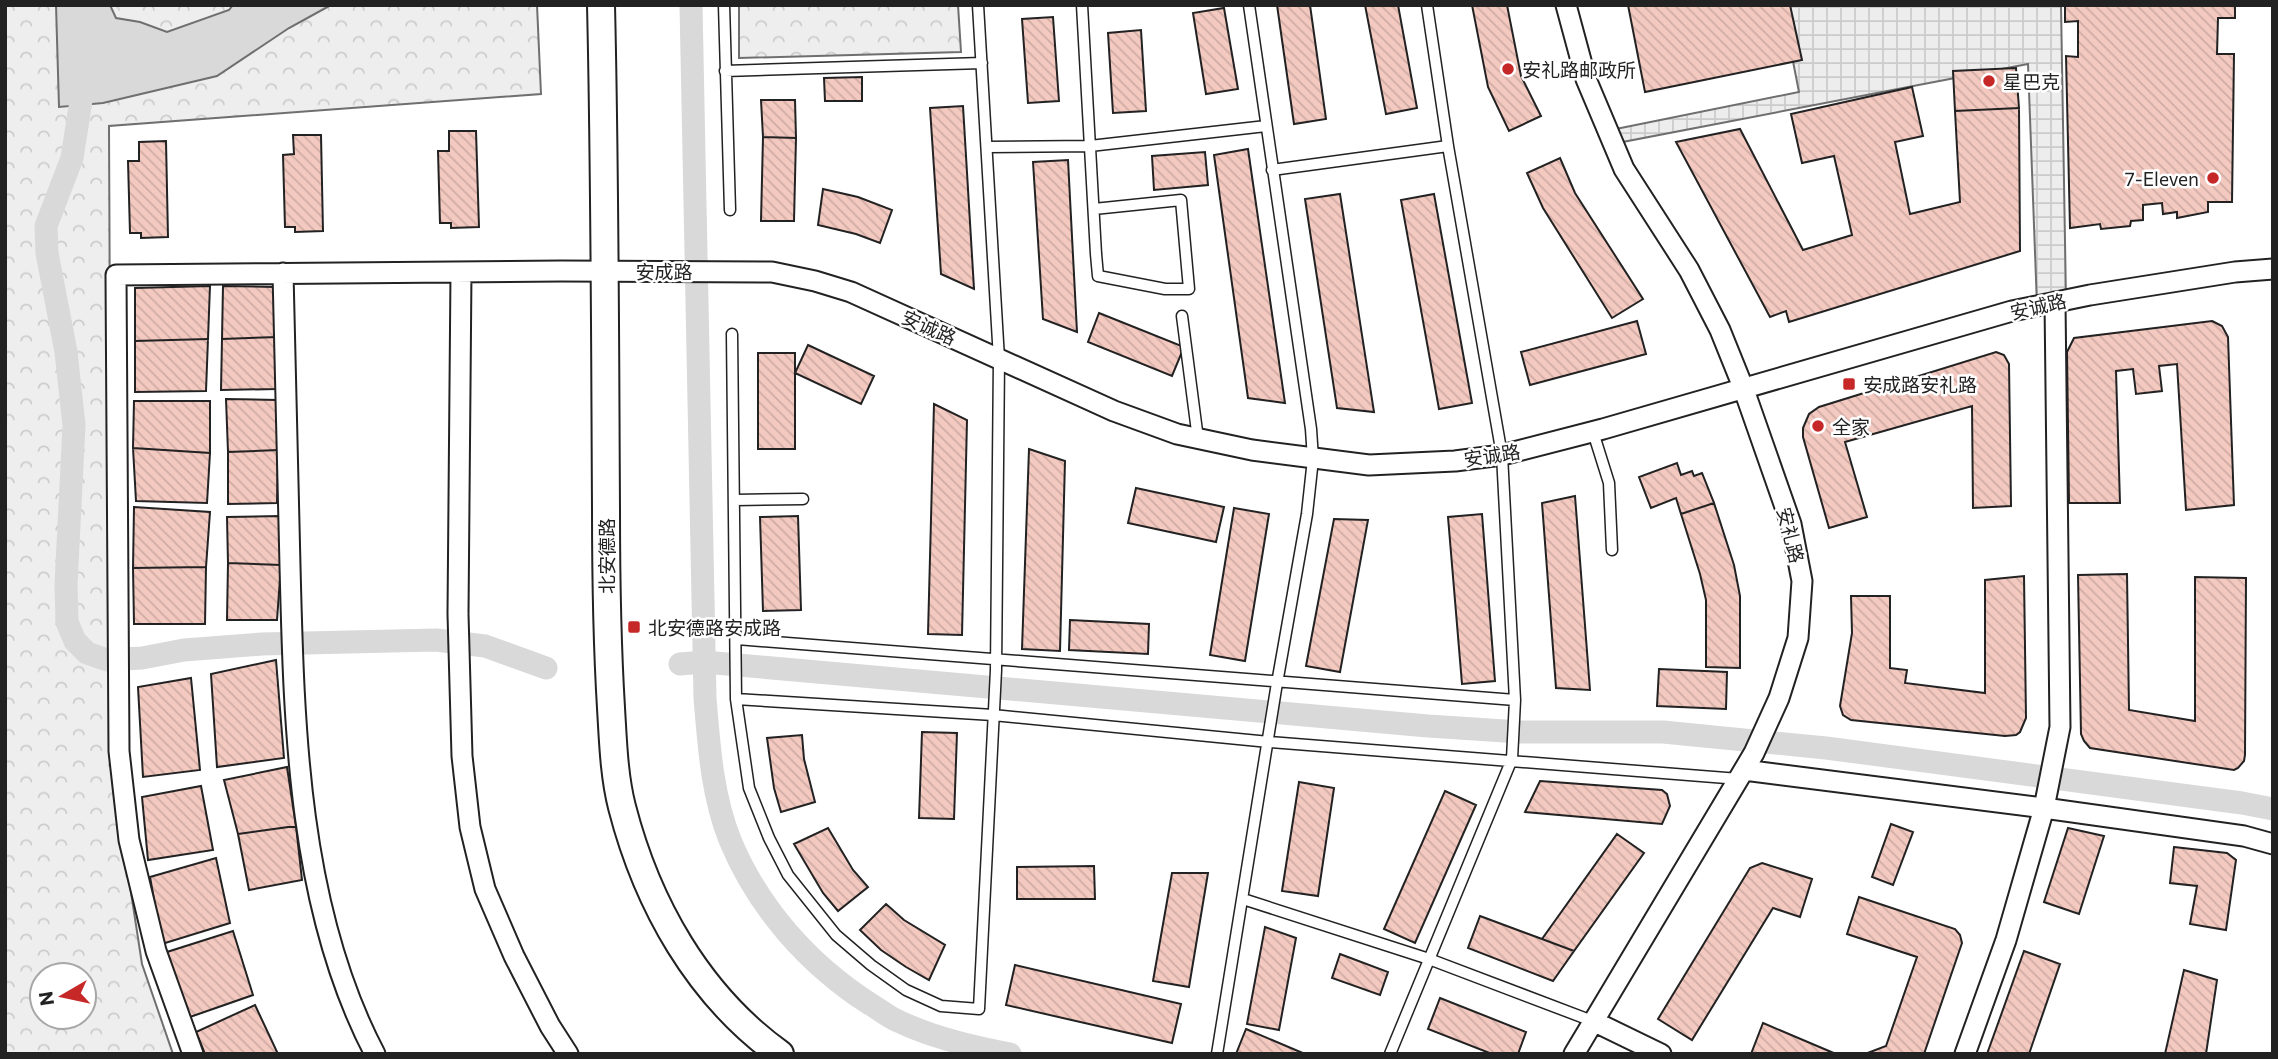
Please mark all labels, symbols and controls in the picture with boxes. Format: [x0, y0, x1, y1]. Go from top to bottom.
place label: 安礼路邮政所 [1522, 58, 1636, 81]
marker: 安礼路邮政所 [1500, 61, 1516, 77]
place label: 星巴克 [2003, 70, 2060, 93]
marker: 星巴克 [1981, 73, 1997, 89]
place label: 7-Eleven [2125, 167, 2199, 190]
marker: 7-Eleven [2205, 170, 2221, 186]
street label: 安成路 [635, 260, 693, 283]
street label: 安诚路 [2008, 288, 2068, 324]
street label: 安诚路 [898, 305, 960, 349]
place label: 安成路安礼路 [1863, 373, 1977, 396]
marker: 安成路安礼路 [1841, 376, 1857, 392]
place label: 全家 [1832, 415, 1870, 438]
marker: 全家 [1810, 418, 1826, 434]
street label: 安诚路 [1462, 439, 1522, 471]
street label: 安礼路 [1773, 505, 1809, 565]
street label: 北安德路 [595, 518, 618, 594]
place label: 北安德路安成路 [648, 616, 781, 639]
marker: 北安德路安成路 [626, 619, 642, 635]
north arrow [28, 961, 98, 1031]
text: N [33, 990, 58, 1008]

